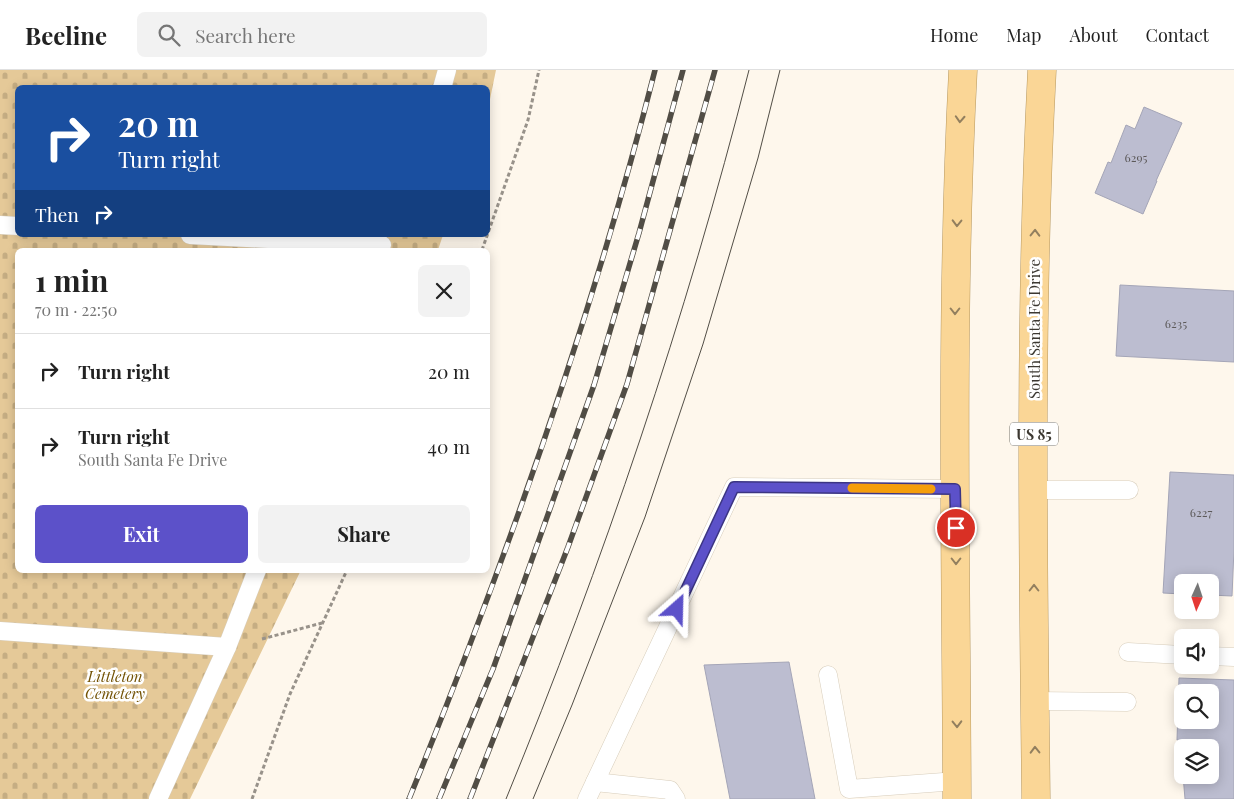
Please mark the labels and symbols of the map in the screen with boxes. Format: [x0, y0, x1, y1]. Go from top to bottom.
one-way arrow [955, 115, 966, 123]
house number: 6295 [1124, 149, 1148, 165]
one-way arrow [952, 220, 962, 227]
one-way arrow [1030, 229, 1040, 236]
street label: South Santa Fe Drive [1024, 259, 1044, 399]
one-way arrow [950, 307, 961, 315]
house number: 6235 [1165, 315, 1187, 331]
road number: US 85 [1010, 422, 1058, 446]
house number: 6227 [1190, 504, 1212, 520]
pin [935, 507, 977, 549]
one-way arrow [951, 558, 961, 565]
north arrow [1174, 574, 1219, 619]
position arrow [650, 582, 702, 634]
one-way arrow [1029, 584, 1039, 592]
park label: Littleton Cemetery [85, 666, 145, 703]
one-way arrow [952, 720, 962, 728]
one-way arrow [1030, 746, 1040, 754]

